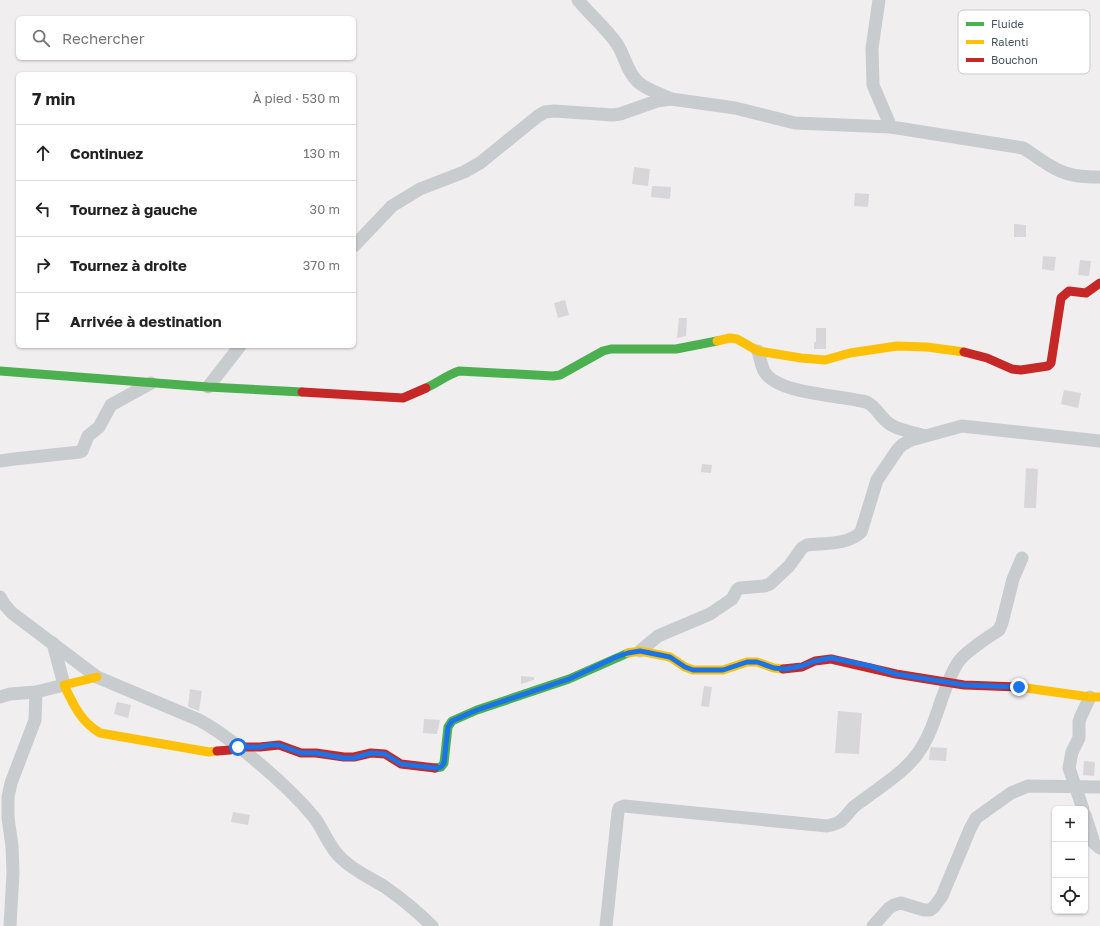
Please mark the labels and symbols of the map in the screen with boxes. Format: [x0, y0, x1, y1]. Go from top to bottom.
legend [958, 10, 1090, 74]
text: Fluide [991, 17, 1024, 30]
text: Ralenti [991, 35, 1028, 48]
text: Bouchon [991, 53, 1038, 66]
route end [1010, 678, 1028, 696]
route start [229, 738, 247, 756]

